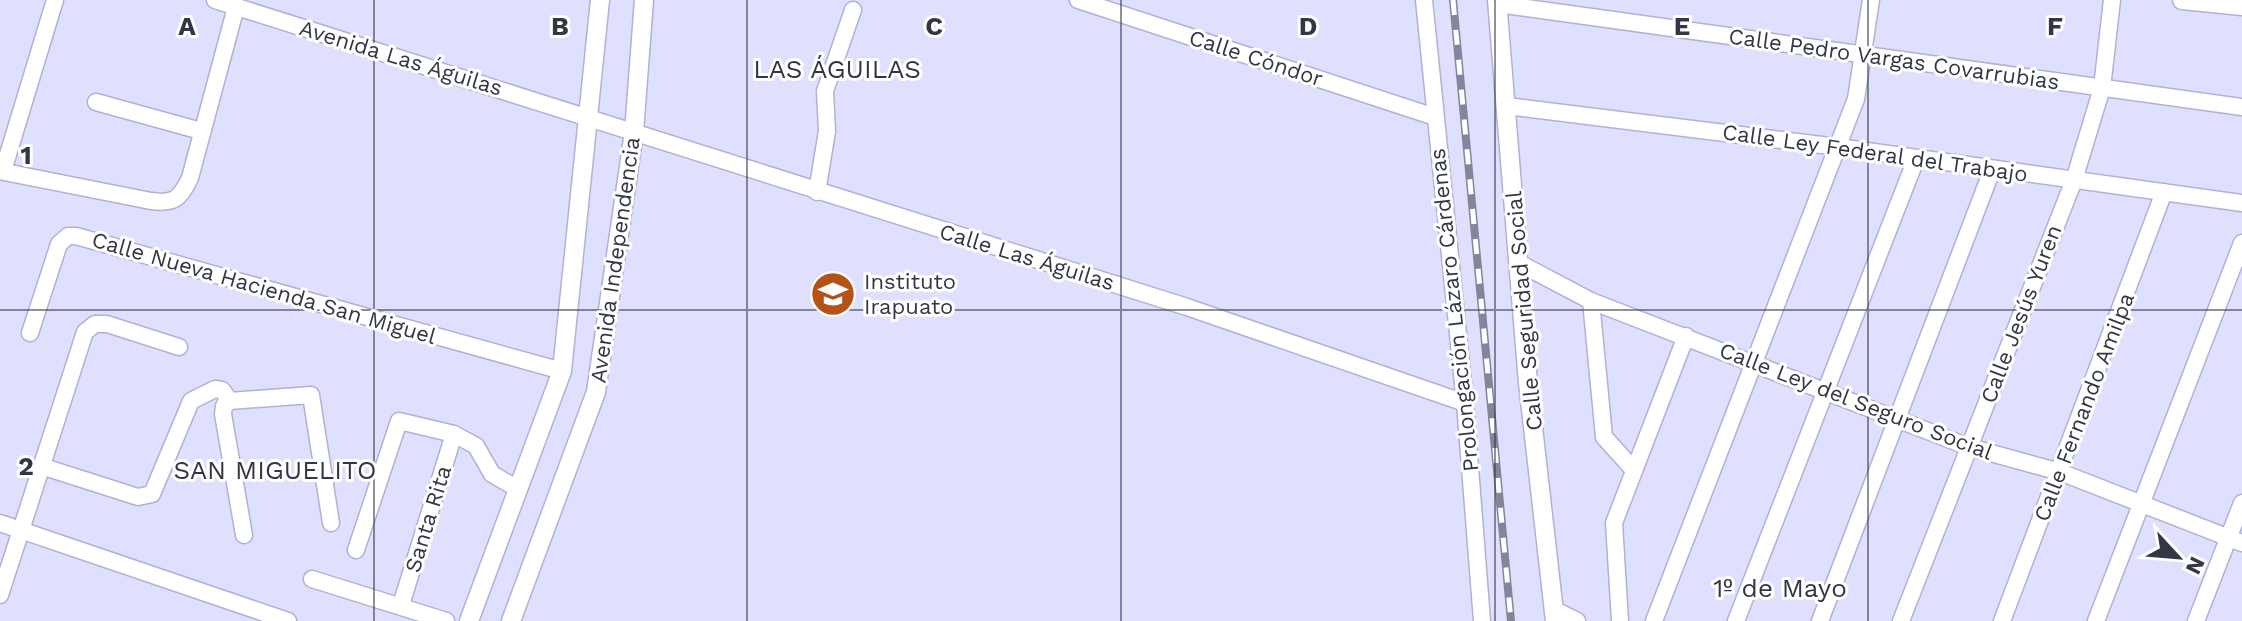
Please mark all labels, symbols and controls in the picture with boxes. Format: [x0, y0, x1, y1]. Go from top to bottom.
text: A [178, 11, 196, 41]
text: B [551, 11, 569, 41]
text: C [925, 11, 943, 41]
text: D [1299, 11, 1317, 41]
text: E [1674, 11, 1690, 41]
text: F [2047, 11, 2063, 41]
street label: Avenida Las Águilas [297, 15, 505, 101]
street label: Calle Pedro Vargas Covarrubias [1727, 23, 2061, 95]
street label: Calle Cóndor [1186, 25, 1326, 91]
district label: LAS ÁGUILAS [753, 54, 921, 84]
street label: Calle Ley Federal del Trabajo [1721, 119, 2029, 187]
street label: Avenida Independencia [585, 135, 645, 385]
text: 1 [20, 140, 32, 170]
street label: Prolongación Lázaro Cárdenas [1425, 147, 1483, 473]
street label: Calle Seguridad Social [1501, 190, 1547, 432]
street label: Calle Las Águilas [937, 219, 1117, 295]
street label: Calle Jesús Yuren [1975, 221, 2067, 407]
street label: Calle Nueva Hacienda San Miguel [89, 227, 439, 349]
place label: Instituto Irapuato [864, 269, 956, 319]
school or university icon: Instituto Irapuato [809, 270, 857, 318]
street label: Calle Fernando Amilpa [2029, 289, 2139, 525]
street label: Calle Ley del Seguro Social [1716, 337, 1996, 465]
text: 2 [18, 451, 34, 481]
district label: SAN MIGUELITO [173, 455, 377, 485]
street label: Santa Rita [400, 463, 456, 575]
north arrow [2138, 517, 2218, 597]
text: N [2181, 553, 2210, 578]
district label: 1º de Mayo [1713, 573, 1847, 603]

